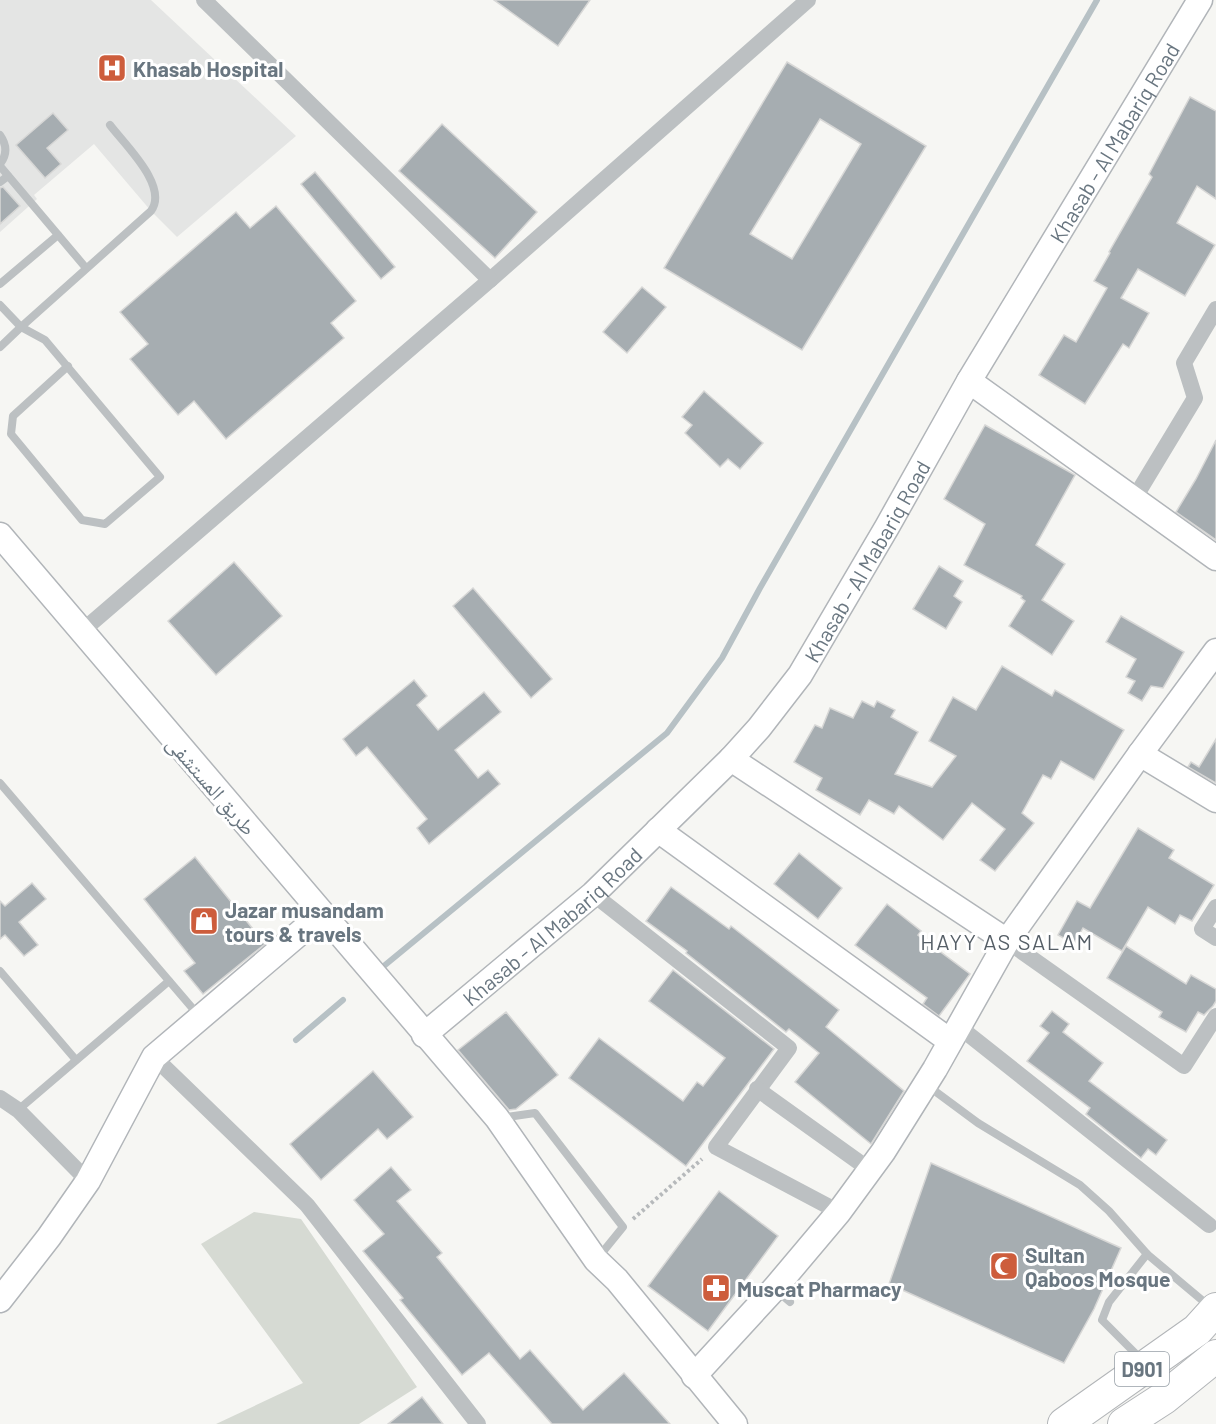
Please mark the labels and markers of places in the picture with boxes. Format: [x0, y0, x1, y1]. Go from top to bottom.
hospital icon: Khasab Hospital [96, 52, 128, 84]
place label: Khasab Hospital [133, 56, 283, 81]
place label: Jazar musandam tours & travels [225, 897, 384, 946]
shop icon: Jazar musandam tours & travels [188, 905, 220, 937]
place label: Sultan Qaboos Mosque [1025, 1242, 1171, 1291]
mosque icon: Sultan Qaboos Mosque [988, 1250, 1020, 1282]
pharmacy icon: Muscat Pharmacy [700, 1272, 732, 1304]
place label: Muscat Pharmacy [737, 1276, 902, 1301]

